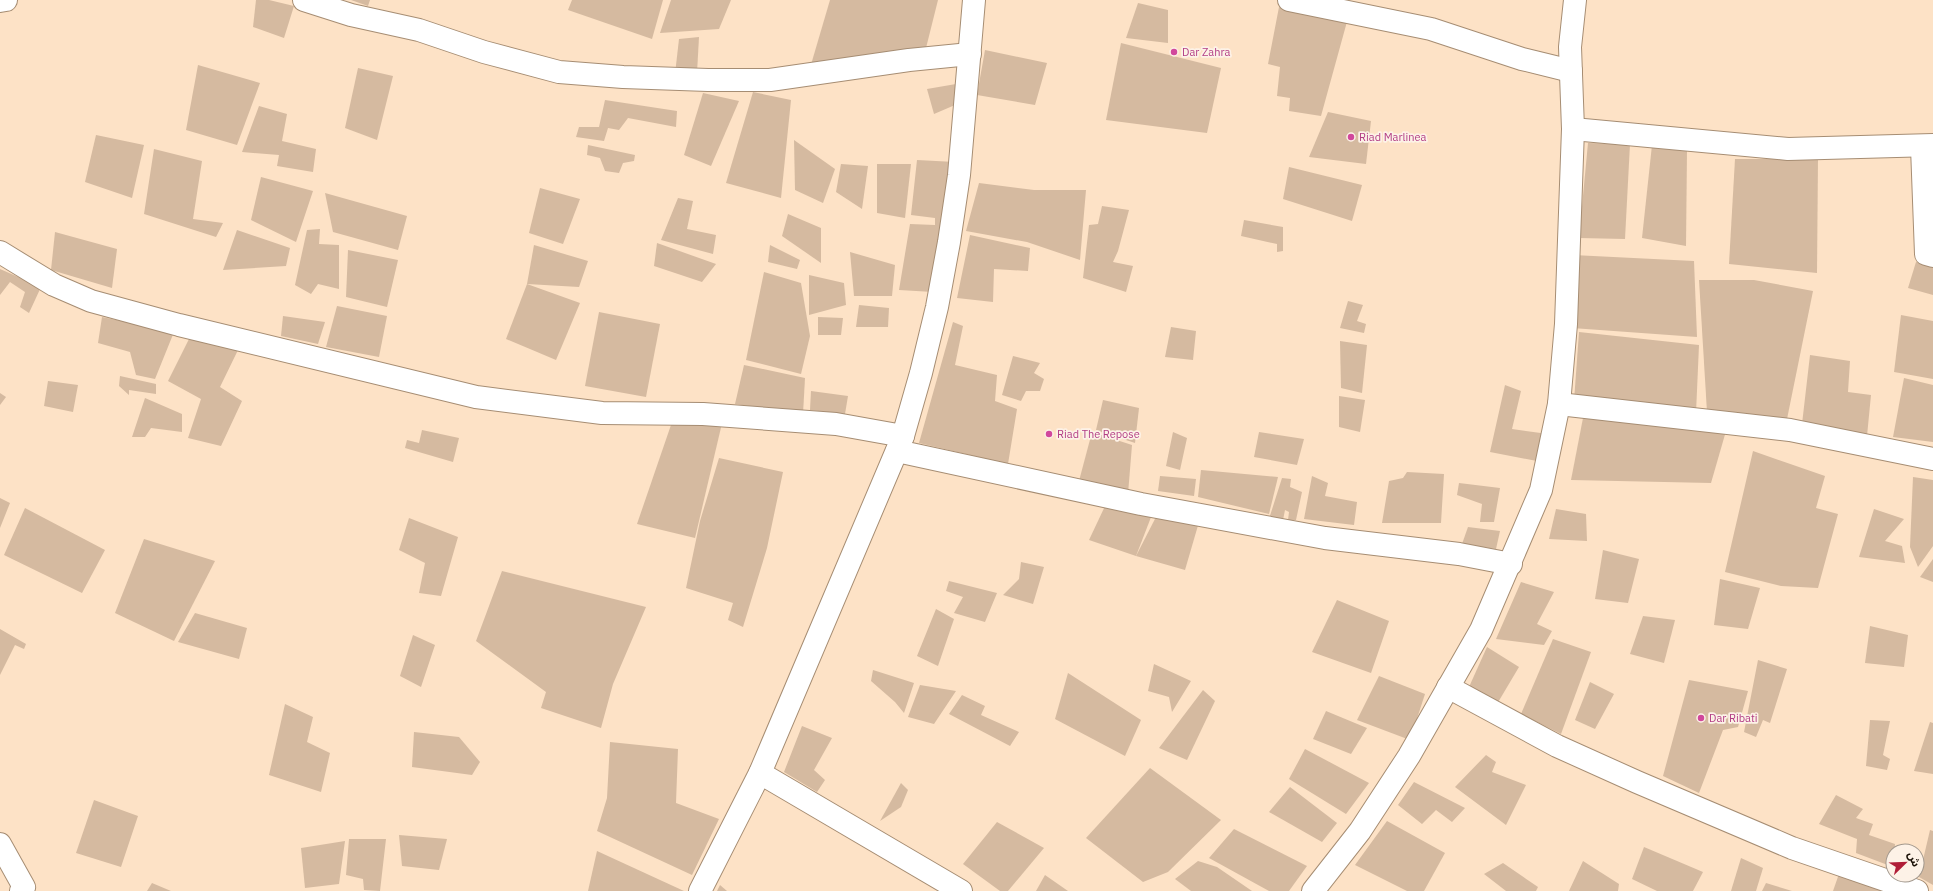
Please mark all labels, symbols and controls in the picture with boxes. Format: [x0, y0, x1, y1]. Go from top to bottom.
place label: Dar Zahra [1182, 45, 1230, 59]
marker: Dar Zahra [1169, 47, 1179, 57]
place label: Riad Marlinea [1359, 130, 1427, 144]
marker: Riad Marlinea [1346, 132, 1356, 142]
place label: Riad The Repose [1057, 427, 1140, 441]
marker: Riad The Repose [1044, 429, 1054, 439]
place label: Dar Ribati [1709, 711, 1758, 725]
marker: Dar Ribati [1696, 713, 1706, 723]
north arrow [1885, 843, 1925, 883]
text: ش [1905, 849, 1924, 869]

